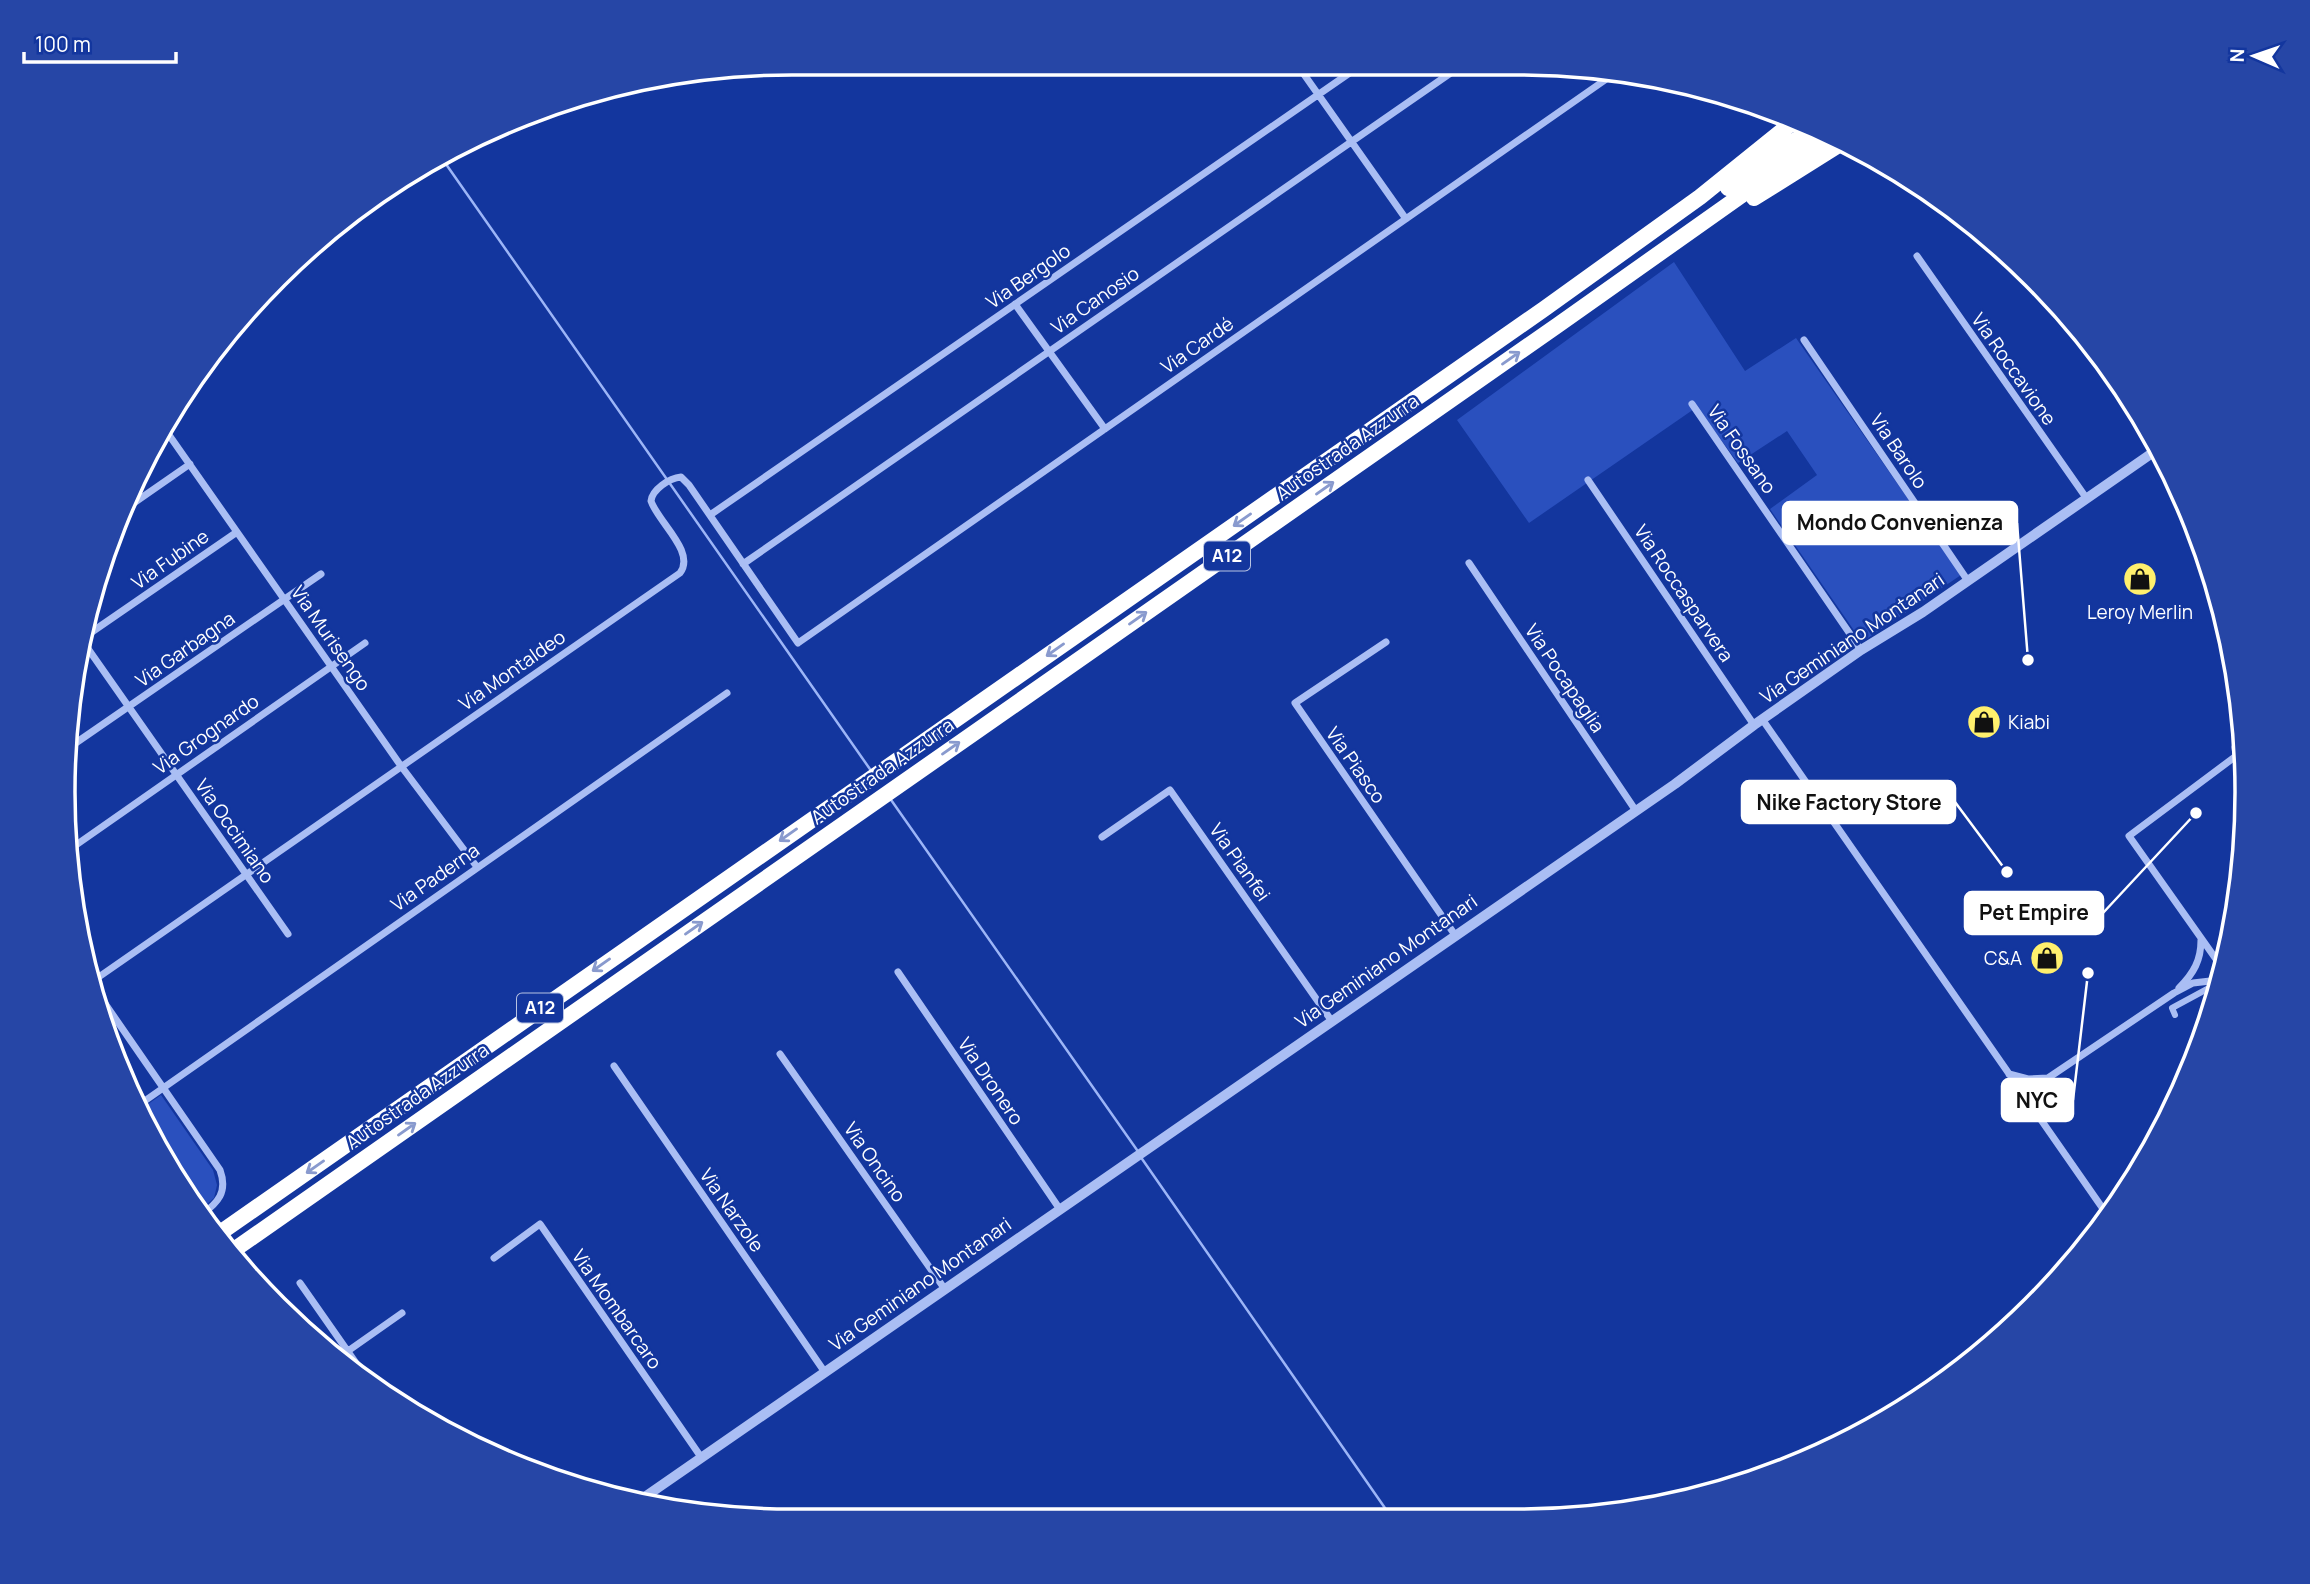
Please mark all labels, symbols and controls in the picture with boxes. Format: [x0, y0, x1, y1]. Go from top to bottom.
scale bar [24, 21, 177, 65]
north arrow [2219, 21, 2289, 91]
text: 100 m [35, 30, 91, 58]
text: N [2224, 48, 2250, 63]
street label: Via Bergolo [981, 237, 1075, 315]
street label: Via Canosio [1046, 260, 1144, 340]
street label: Via Roccavione [1966, 308, 2062, 430]
street label: Via Cardé [1156, 311, 1238, 379]
one-way arrow [1501, 351, 1520, 365]
street label: Autostrada Azzurra [1270, 388, 1424, 506]
street label: Via Fossano [1702, 399, 1782, 499]
street label: Via Barolo [1864, 408, 1934, 494]
one-way arrow [1315, 481, 1334, 495]
callout: Mondo Convenienza [1783, 502, 2017, 544]
text: Mondo Convenienza [1797, 508, 2003, 536]
one-way arrow [1232, 513, 1252, 527]
street label: Via Roccasparvera [1628, 519, 1740, 667]
street label: Via Fubine [126, 523, 214, 595]
road number: A12 [1204, 542, 1250, 570]
shop icon: Leroy Merlin [2121, 560, 2159, 598]
street label: Via Geminiano Montanari [1755, 567, 1949, 709]
street label: Via Murisengo [285, 580, 377, 696]
place label: Leroy Merlin [2087, 599, 2193, 625]
street label: Via Garbagna [130, 605, 240, 693]
one-way arrow [1128, 611, 1147, 625]
street label: Via Pocapaglia [1519, 618, 1611, 738]
street label: Via Montaldeo [454, 624, 570, 716]
one-way arrow [1046, 643, 1065, 657]
street label: Via Grognardo [148, 688, 264, 780]
shop icon: Kiabi [1965, 703, 2003, 741]
place label: Kiabi [2008, 709, 2050, 735]
street label: Autostrada Azzurra [805, 712, 959, 830]
street label: Via Piasco [1320, 722, 1392, 808]
one-way arrow [941, 741, 960, 755]
street label: Via Occimiano [189, 774, 281, 888]
callout: Nike Factory Store [1742, 781, 1955, 823]
text: Nike Factory Store [1756, 788, 1942, 816]
street label: Via Pianfei [1204, 818, 1276, 906]
one-way arrow [779, 828, 798, 842]
street label: Via Paderna [386, 837, 484, 917]
street label: Via Geminiano Montanari [1290, 888, 1482, 1034]
callout: Pet Empire [1965, 892, 2103, 934]
text: Pet Empire [1979, 898, 2089, 926]
one-way arrow [684, 921, 703, 935]
shop icon: C&A [2028, 939, 2066, 977]
place label: C&A [1984, 945, 2022, 971]
one-way arrow [592, 958, 611, 973]
road number: A12 [517, 993, 563, 1023]
street label: Via Dronero [952, 1032, 1030, 1130]
street label: Autostrada Azzurra [340, 1037, 494, 1155]
callout: NYC [2002, 1079, 2073, 1121]
text: NYC [2016, 1086, 2058, 1114]
street label: Via Oncino [838, 1117, 912, 1207]
one-way arrow [397, 1122, 416, 1136]
one-way arrow [306, 1160, 325, 1174]
street label: Via Narzole [694, 1163, 770, 1257]
street label: Via Geminiano Montanari [824, 1211, 1016, 1357]
street label: Via Mombarcaro [566, 1244, 668, 1374]

